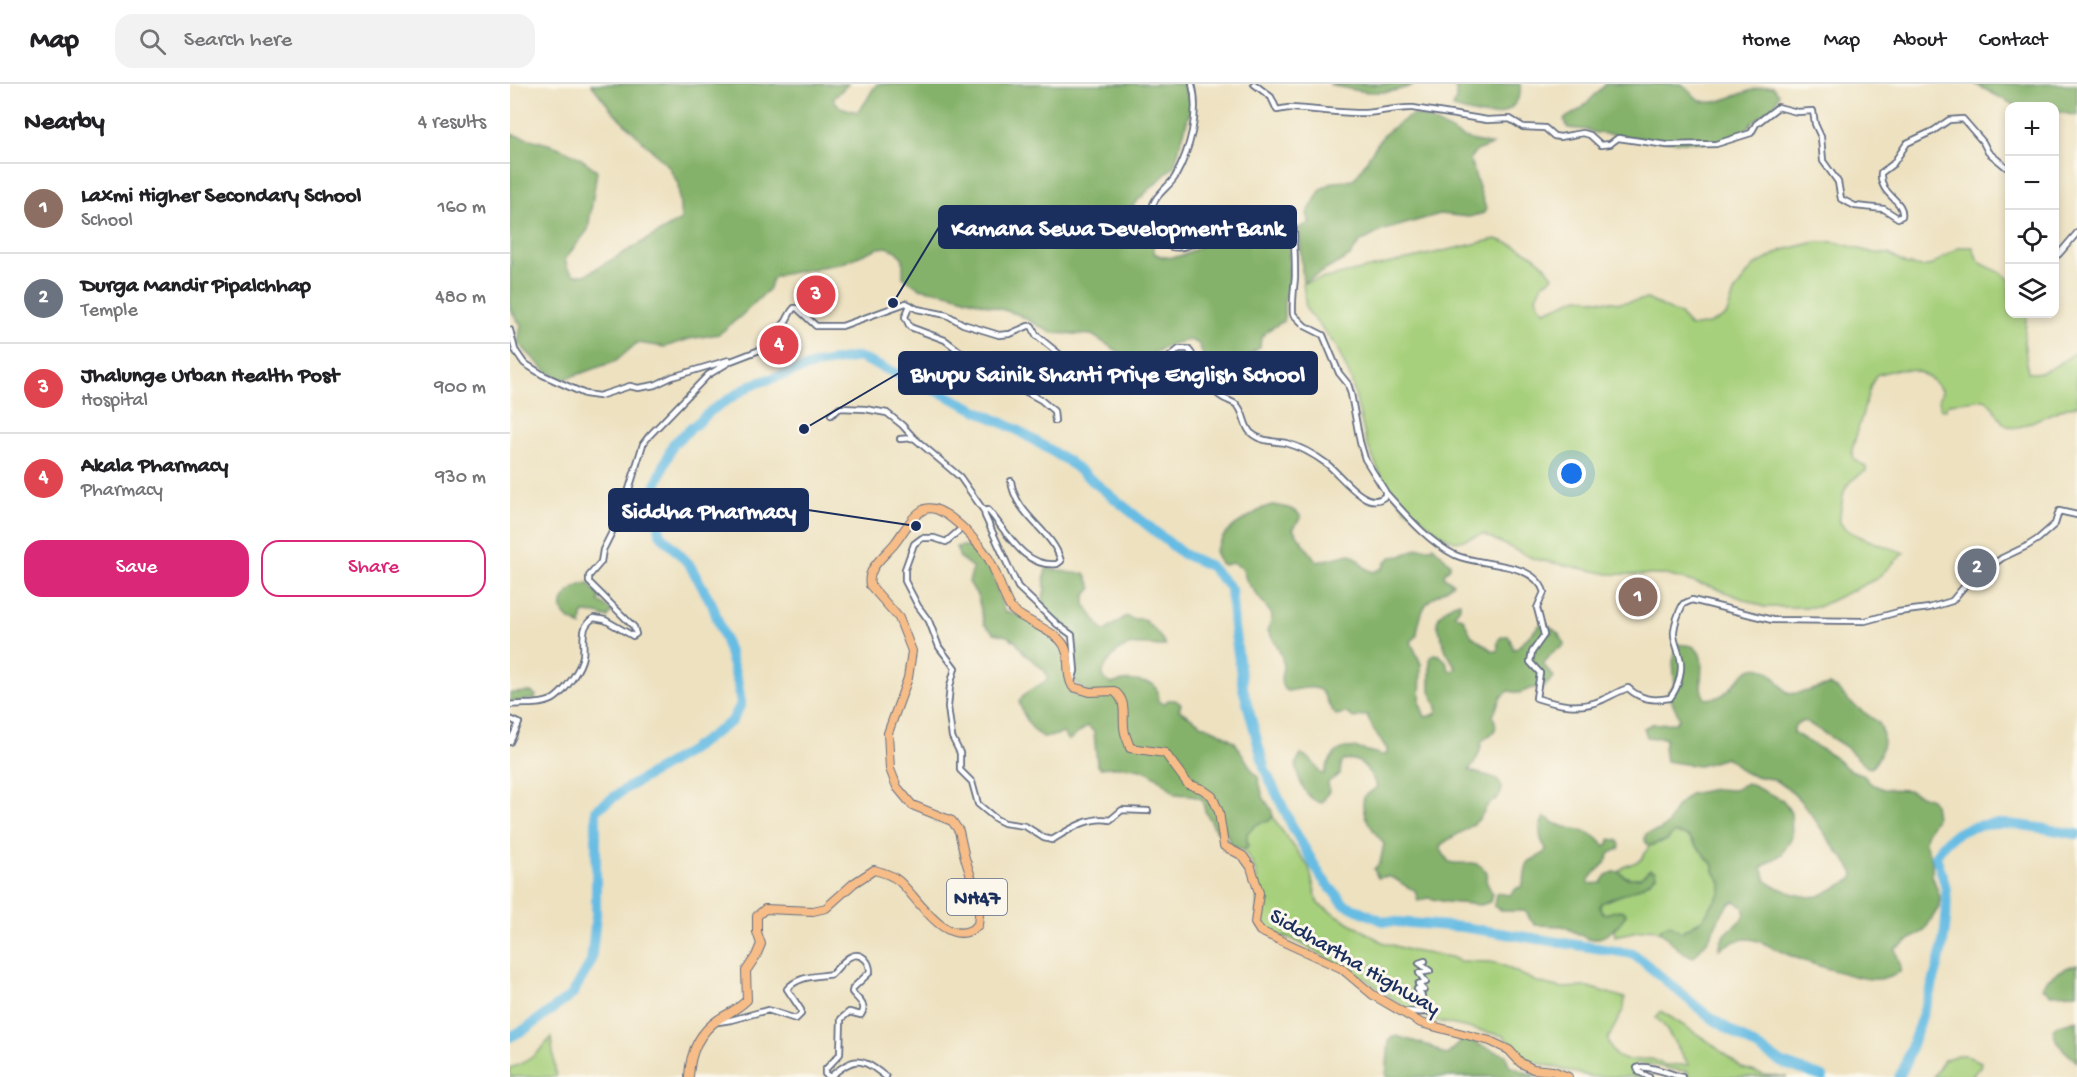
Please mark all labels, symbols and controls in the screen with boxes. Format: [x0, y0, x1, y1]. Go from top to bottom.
search box [115, 14, 535, 68]
text: Map [30, 25, 79, 58]
icon: search [136, 25, 169, 58]
text: Search here [184, 28, 292, 54]
text: Home [1742, 29, 1790, 54]
text: Map [1823, 29, 1860, 54]
text: About [1893, 29, 1946, 54]
text: Contact [1979, 29, 2047, 54]
map controls [2005, 102, 2059, 318]
button: + [2005, 102, 2059, 156]
text: Nearby [24, 108, 105, 139]
text: 4 results [418, 112, 486, 135]
button: − [2005, 156, 2059, 210]
text: Laxmi Higher Secondary School [81, 184, 361, 210]
text: 1 [39, 197, 48, 220]
text: 160 m [437, 197, 486, 220]
callout: Kamana Sewa Development Bank [939, 206, 1296, 248]
text: School [81, 210, 133, 233]
button: locate [2005, 210, 2059, 264]
text: Kamana Sewa Development Bank [951, 216, 1288, 245]
button: layers [2005, 264, 2059, 318]
pin: 3 [796, 272, 836, 318]
text: Durga Mandir Pipalchhap [81, 274, 311, 300]
text: 2 [39, 287, 48, 310]
text: 480 m [435, 287, 486, 310]
text: Temple [81, 300, 138, 323]
pin: 4 [760, 322, 798, 368]
callout: Bhupu Sainik Shanti Priye English School [899, 352, 1317, 394]
text: Bhupu Sainik Shanti Priye English School [910, 362, 1305, 391]
text: Jhalunge Urban Health Post [81, 364, 339, 390]
text: 3 [38, 377, 49, 400]
text: 900 m [434, 377, 486, 400]
text: Hospital [81, 390, 148, 413]
text: Akala Pharmacy [81, 454, 228, 480]
your location [1557, 459, 1586, 488]
text: 4 [39, 467, 48, 490]
text: 930 m [435, 467, 486, 490]
text: Pharmacy [81, 480, 163, 503]
callout: Siddha Pharmacy [609, 489, 808, 531]
text: Siddha Pharmacy [622, 499, 797, 528]
button: Save [24, 540, 249, 597]
button: Share [261, 540, 486, 597]
pin: 2 [1958, 546, 1996, 590]
pin: 1 [1618, 574, 1658, 620]
road number: NH47 [947, 879, 1007, 915]
street label: Siddhartha Highway [1264, 904, 1444, 1023]

